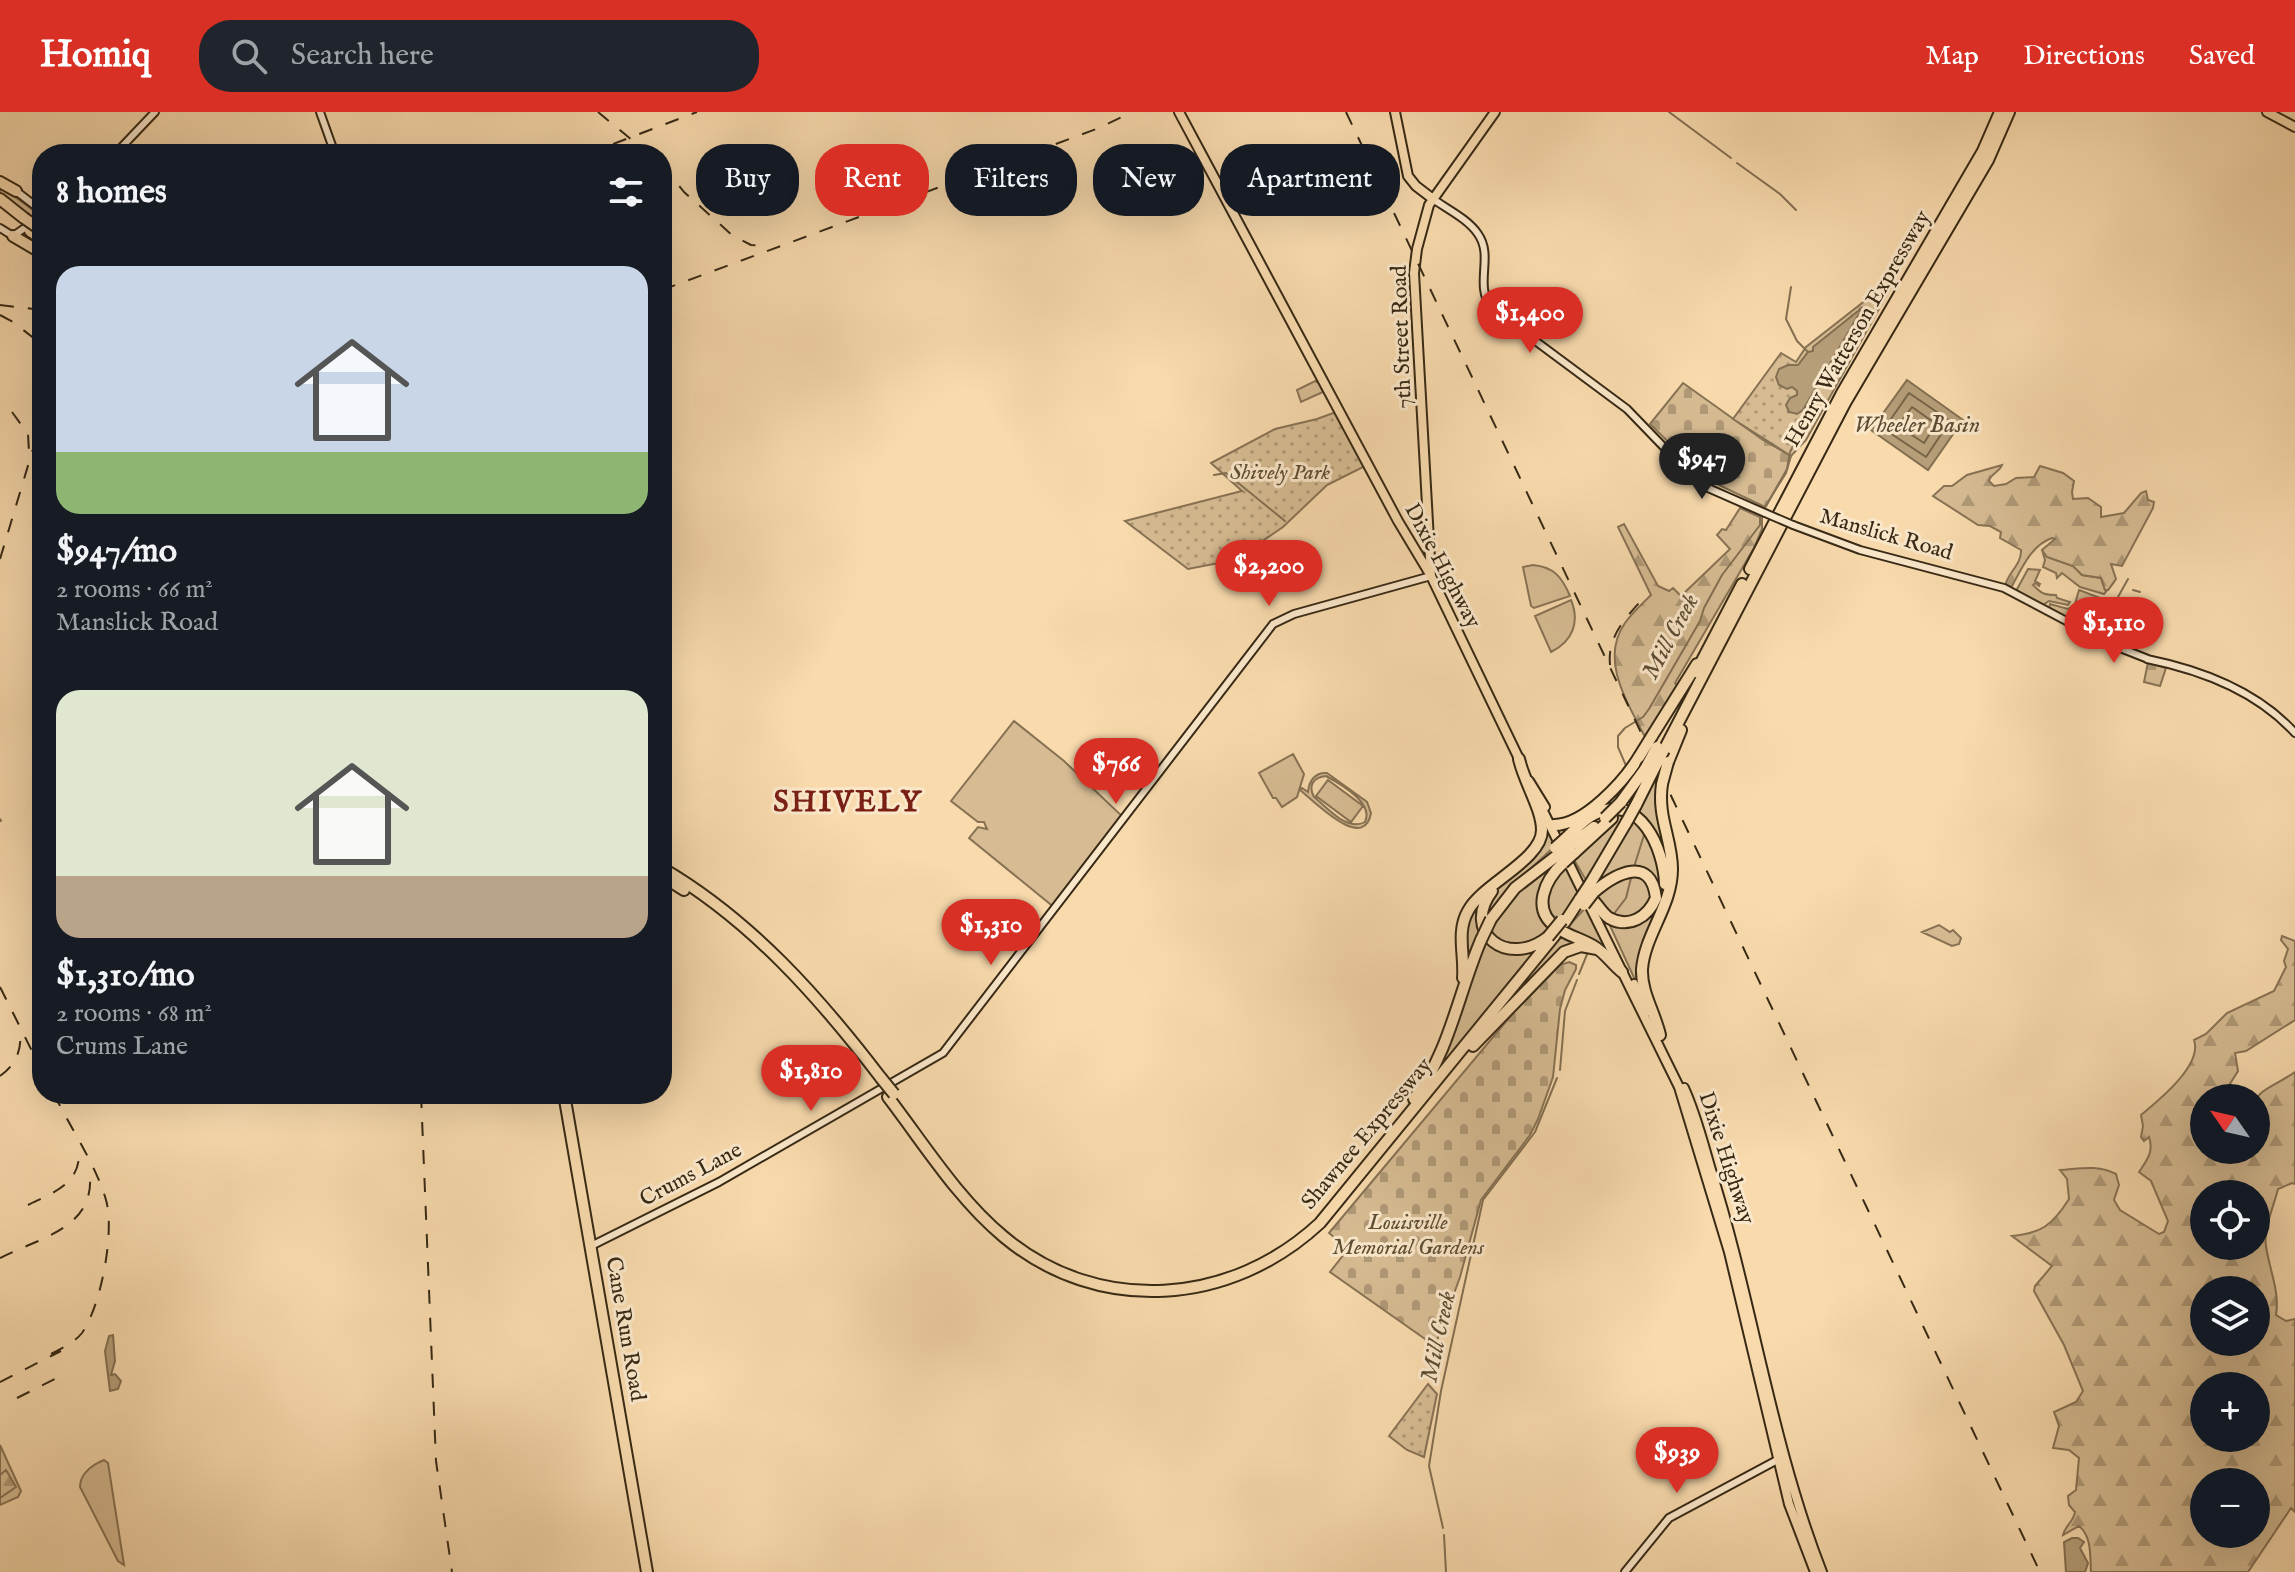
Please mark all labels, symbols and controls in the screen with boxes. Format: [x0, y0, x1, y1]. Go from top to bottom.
search box [199, 20, 759, 92]
text: Homiq [40, 32, 151, 80]
icon: search [227, 34, 271, 78]
text: Search here [291, 37, 434, 75]
text: Map [1925, 39, 1979, 74]
text: Directions [2023, 39, 2145, 74]
text: Saved [2189, 39, 2255, 74]
chip: Buy [696, 144, 799, 216]
chip: Rent [815, 144, 929, 216]
chip: Filters [945, 144, 1077, 216]
chip: New [1093, 144, 1204, 216]
chip: Apartment [1220, 144, 1400, 216]
icon: filters [604, 170, 648, 214]
text: 8 homes [56, 171, 167, 214]
street label: Henry Watterson Expressway [1779, 206, 1937, 452]
street label: 7th Street Road [1385, 265, 1418, 409]
pin: $1,400 [1465, 287, 1595, 355]
text: $1,400 [1495, 296, 1565, 329]
icon: home [280, 318, 424, 462]
water label: Wheeler Basin [1854, 410, 1980, 441]
pin: $947 [1655, 433, 1749, 501]
text: $947 [1677, 442, 1727, 475]
park label: Shively Park [1230, 459, 1330, 487]
street label: Dixie Highway [1397, 499, 1487, 633]
street label: Manslick Road [1816, 503, 1956, 567]
text: $947/mo [56, 530, 177, 573]
pin: $2,200 [1204, 540, 1334, 608]
text: $2,200 [1233, 549, 1305, 582]
text: 2 rooms · 66 m² [56, 573, 213, 606]
water label: Mill Creek [1636, 589, 1707, 685]
pin: $1,110 [2049, 597, 2179, 665]
text: Manslick Road [56, 606, 218, 639]
text: $1,110 [2082, 606, 2146, 639]
pin: $766 [1069, 738, 1163, 806]
icon: home [280, 742, 424, 886]
text: $766 [1092, 747, 1140, 780]
district label: SHIVELY [773, 784, 923, 822]
pin: $1,310 [926, 899, 1056, 967]
text: $1,310 [959, 908, 1023, 941]
text: $1,310/mo [56, 954, 195, 997]
text: 2 rooms · 68 m² [56, 997, 212, 1030]
text: Crums Lane [56, 1030, 188, 1063]
pin: $1,810 [746, 1045, 876, 1113]
street label: Shawnee Expressway [1295, 1052, 1439, 1216]
text: $1,810 [779, 1054, 843, 1087]
north arrow [2190, 1084, 2270, 1164]
map controls [2190, 1084, 2270, 1548]
street label: Dixie Highway [1691, 1088, 1761, 1228]
street label: Crums Lane [635, 1136, 747, 1214]
button: locate [2190, 1180, 2270, 1260]
park label: Louisville Memorial Gardens [1332, 1209, 1485, 1262]
street label: Cane Run Road [599, 1255, 652, 1404]
button: layers [2190, 1276, 2270, 1356]
water label: Mill Creek [1414, 1288, 1464, 1385]
button: + [2190, 1372, 2270, 1452]
pin: $939 [1630, 1427, 1724, 1495]
text: $939 [1654, 1436, 1700, 1469]
button: − [2190, 1468, 2270, 1548]

